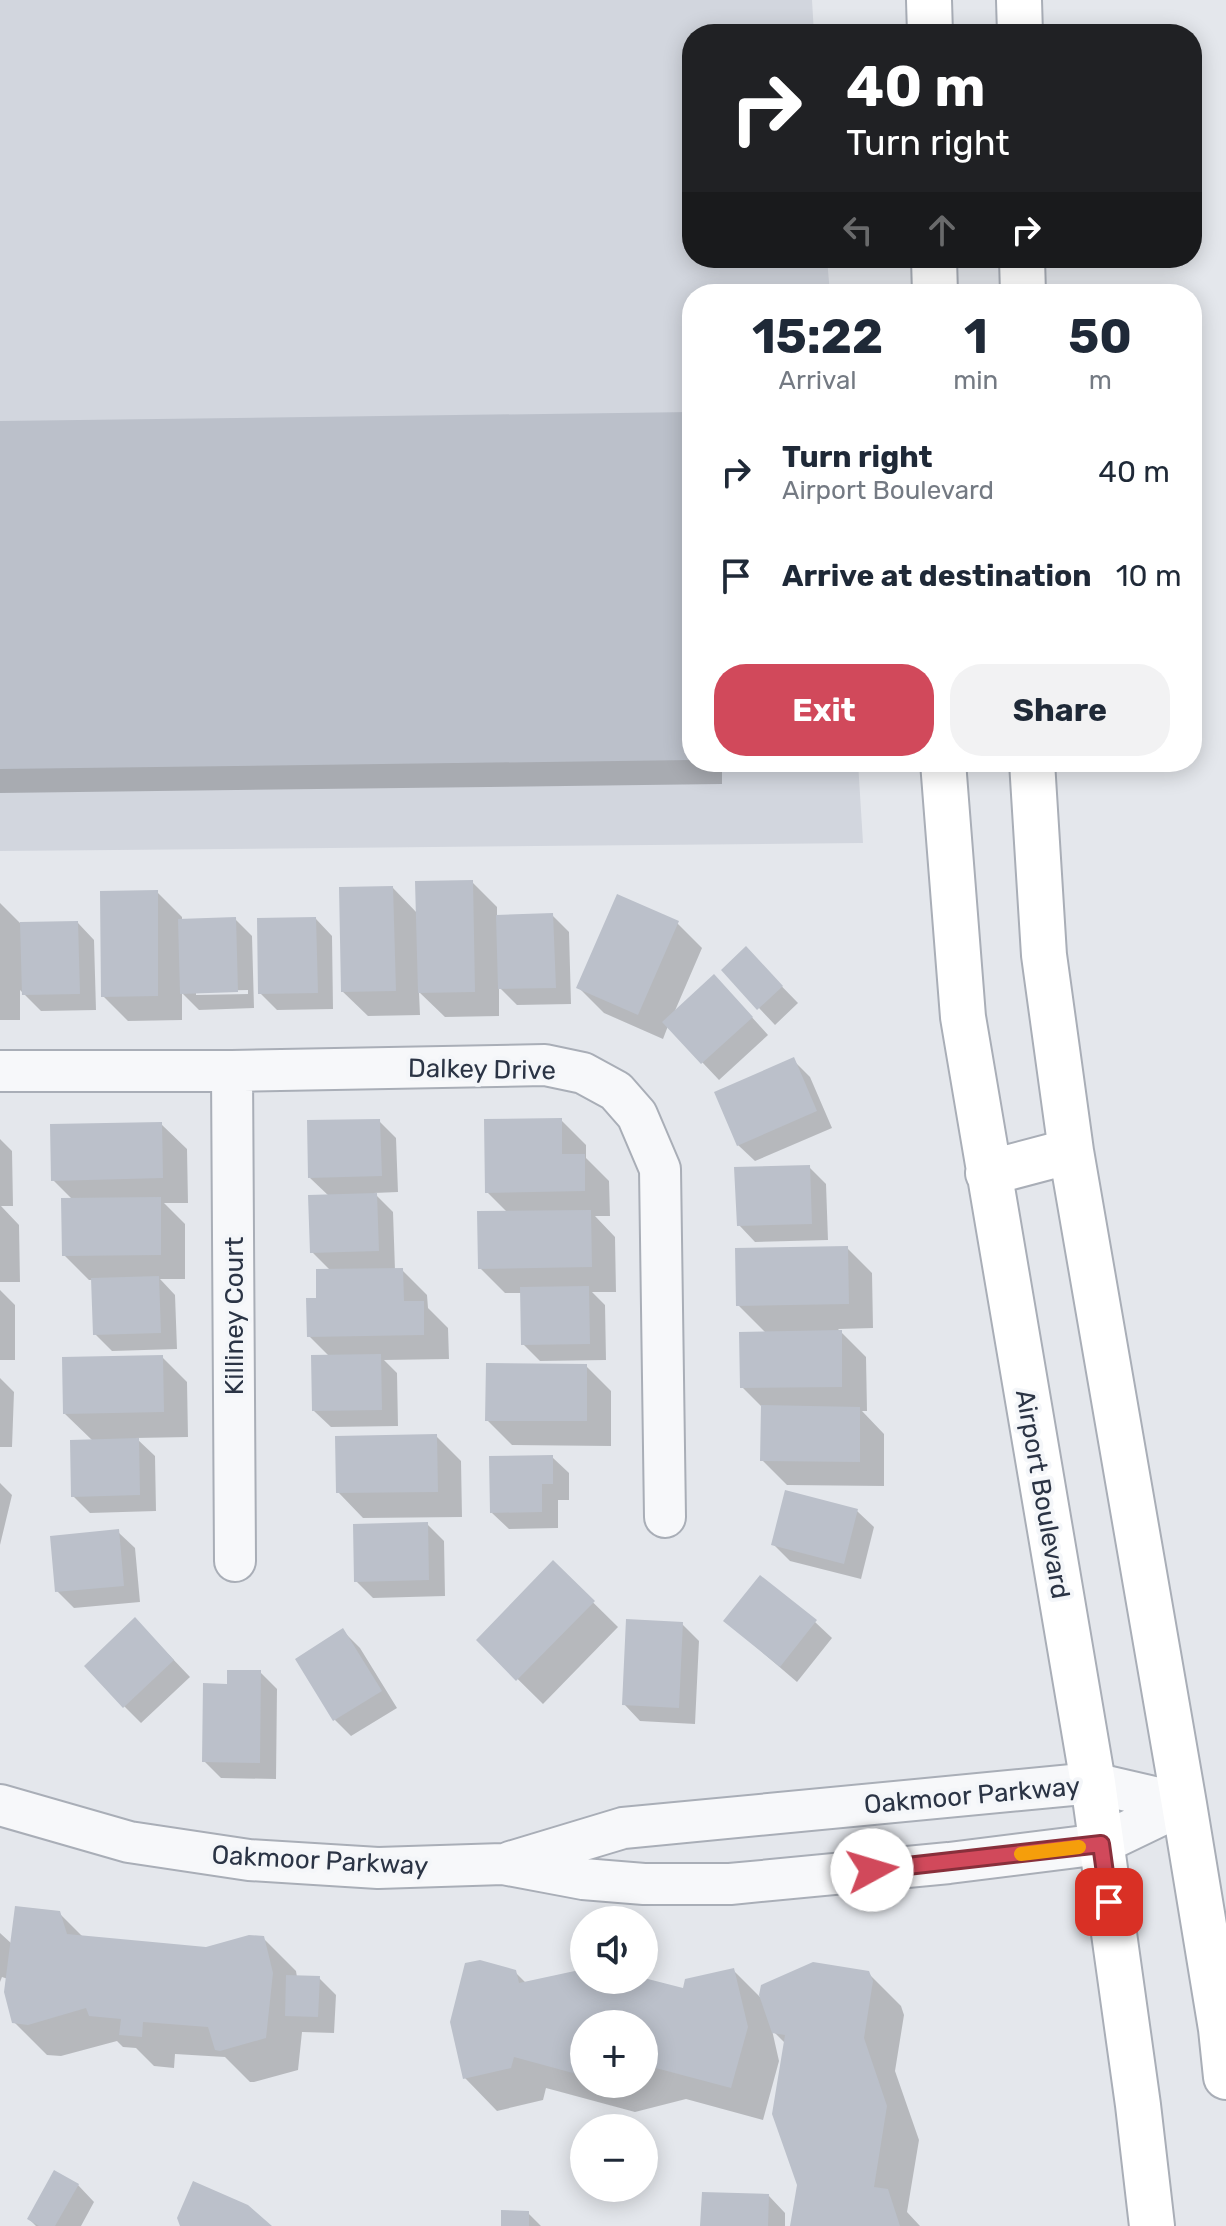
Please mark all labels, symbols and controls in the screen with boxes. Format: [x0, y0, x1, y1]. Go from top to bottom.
text: 40 m [846, 54, 986, 120]
icon: right [714, 56, 818, 160]
text: Turn right [846, 121, 1010, 164]
icon: left [836, 208, 880, 252]
icon: ahead [920, 208, 964, 252]
icon: right [1004, 208, 1048, 252]
text: 15:22 [752, 308, 883, 365]
text: 1 [964, 308, 988, 365]
text: 50 [1068, 308, 1132, 365]
text: Arrival [779, 365, 857, 396]
text: min [953, 365, 998, 396]
text: m [1089, 365, 1112, 396]
text: Turn right [782, 439, 933, 475]
icon: right [714, 450, 758, 494]
text: 40 m [1098, 454, 1170, 490]
text: Airport Boulevard [782, 475, 994, 506]
icon: arrive [714, 554, 758, 598]
text: Arrive at destination [782, 558, 1092, 594]
text: 10 m [1116, 558, 1182, 594]
button: Exit [714, 664, 934, 756]
button: Share [950, 664, 1170, 756]
street label: Dalkey Drive [408, 1053, 556, 1086]
street label: Killiney Court [219, 1237, 250, 1395]
street label: Airport Boulevard [1009, 1387, 1076, 1601]
street label: Oakmoor Parkway [863, 1771, 1081, 1820]
position arrow [830, 1828, 914, 1912]
street label: Oakmoor Parkway [211, 1839, 429, 1882]
pin [1075, 1868, 1143, 1936]
icon: arrive [1087, 1880, 1131, 1924]
map controls [570, 1906, 658, 2202]
button: sound [570, 1906, 658, 1994]
button: + [570, 2010, 658, 2098]
button: − [570, 2114, 658, 2202]

